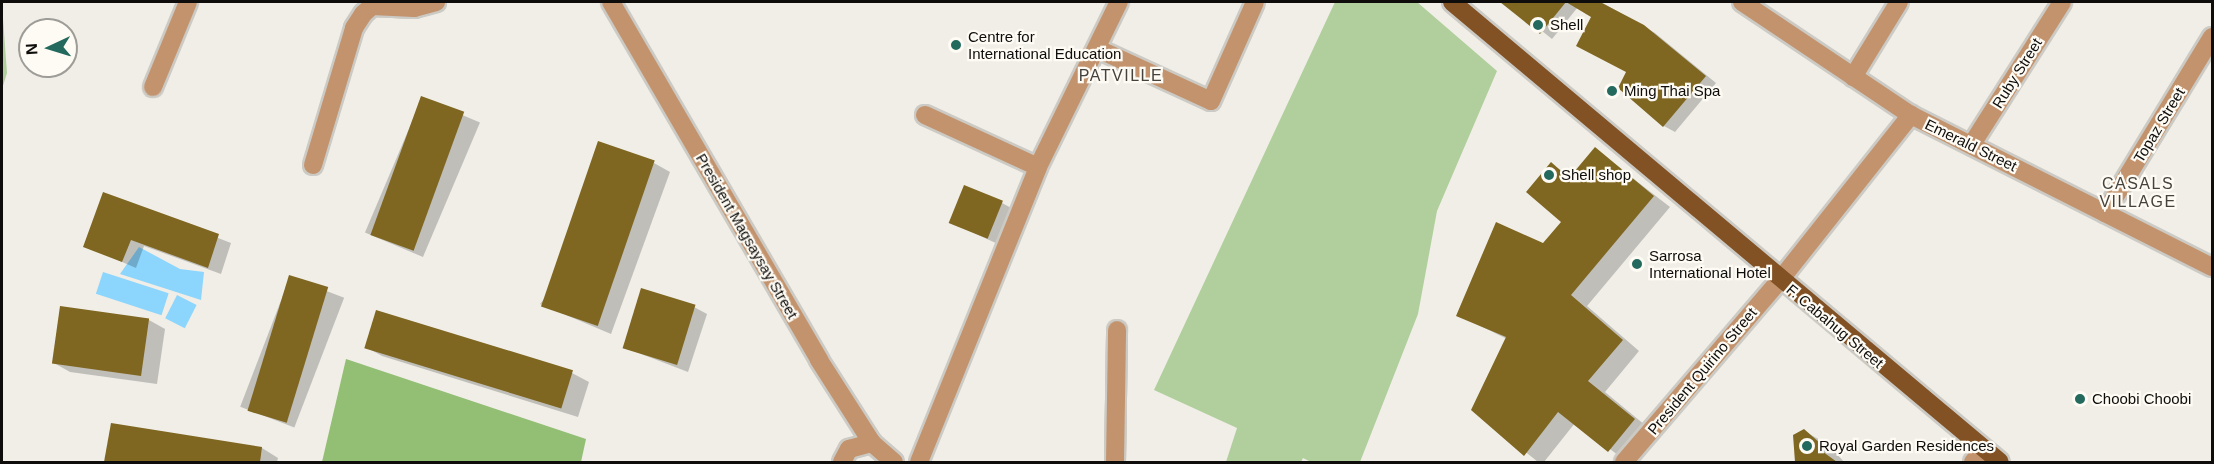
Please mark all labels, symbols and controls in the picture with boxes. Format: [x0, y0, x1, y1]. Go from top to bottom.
place label: Shell [1550, 16, 1583, 34]
north arrow [18, 18, 78, 78]
marker: Shell [1531, 18, 1545, 32]
place label: Centre for International Education [968, 27, 1121, 62]
street label: Ruby Street [1988, 35, 2046, 111]
marker: Centre for International Education [949, 38, 963, 52]
text: N [23, 43, 40, 56]
district label: PATVILLE [1079, 66, 1163, 86]
place label: Ming Thai Spa [1624, 82, 1721, 100]
marker: Ming Thai Spa [1605, 84, 1619, 98]
street label: Topaz Street [2130, 84, 2188, 166]
street label: Emerald Street [1922, 115, 2020, 175]
street label: President Magsaysay Street [692, 150, 802, 322]
place label: Shell shop [1561, 166, 1631, 184]
marker: Shell shop [1542, 168, 1556, 182]
district label: CASALS VILLAGE [2099, 174, 2177, 212]
place label: Sarrosa International Hotel [1649, 246, 1771, 281]
marker: Sarrosa International Hotel [1630, 257, 1644, 271]
street label: F. Cabahug Street [1783, 280, 1887, 372]
street label: President Quirino Street [1644, 304, 1760, 438]
place label: Choobi Choobi [2092, 390, 2191, 408]
marker: Choobi Choobi [2073, 392, 2087, 406]
place label: Royal Garden Residences [1819, 437, 1994, 455]
marker: Royal Garden Residences [1800, 439, 1814, 453]

